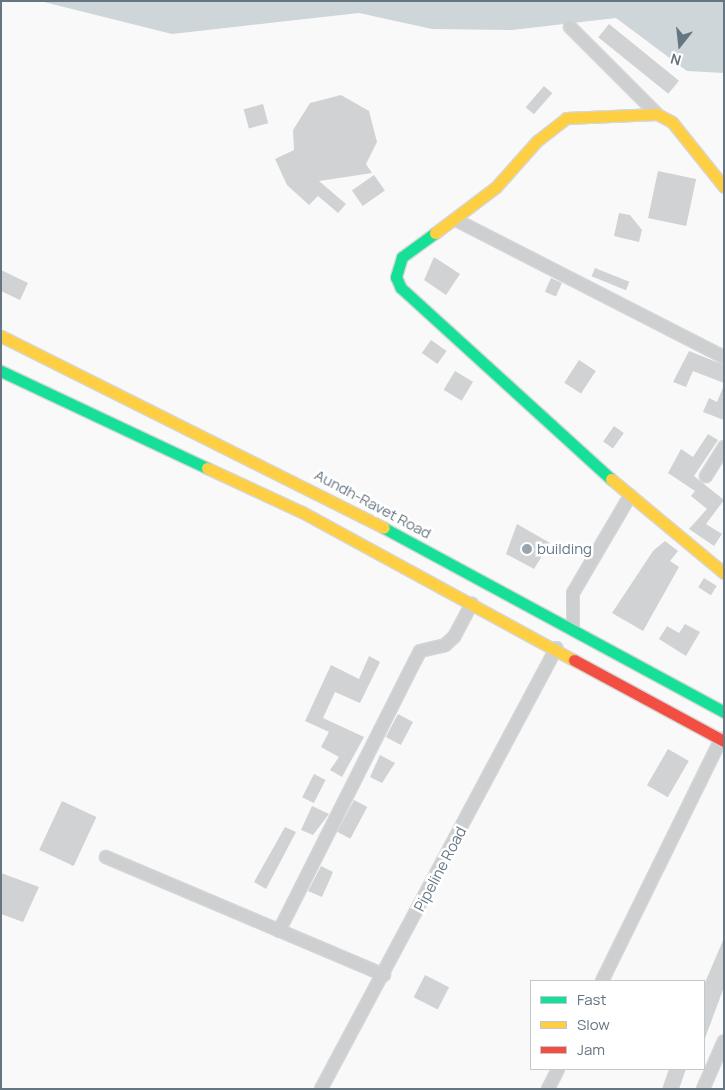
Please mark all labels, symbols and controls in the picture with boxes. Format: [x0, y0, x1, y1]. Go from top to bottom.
north arrow [655, 20, 705, 70]
text: N [668, 49, 683, 70]
street label: Aundh-Ravet Road [312, 466, 434, 542]
place label: building [537, 540, 592, 558]
marker: building [521, 543, 533, 555]
street label: Pipeline Road [410, 824, 470, 914]
legend [530, 980, 705, 1070]
text: Fast [577, 989, 606, 1010]
text: Slow [577, 1014, 610, 1035]
text: Jam [577, 1039, 605, 1060]

